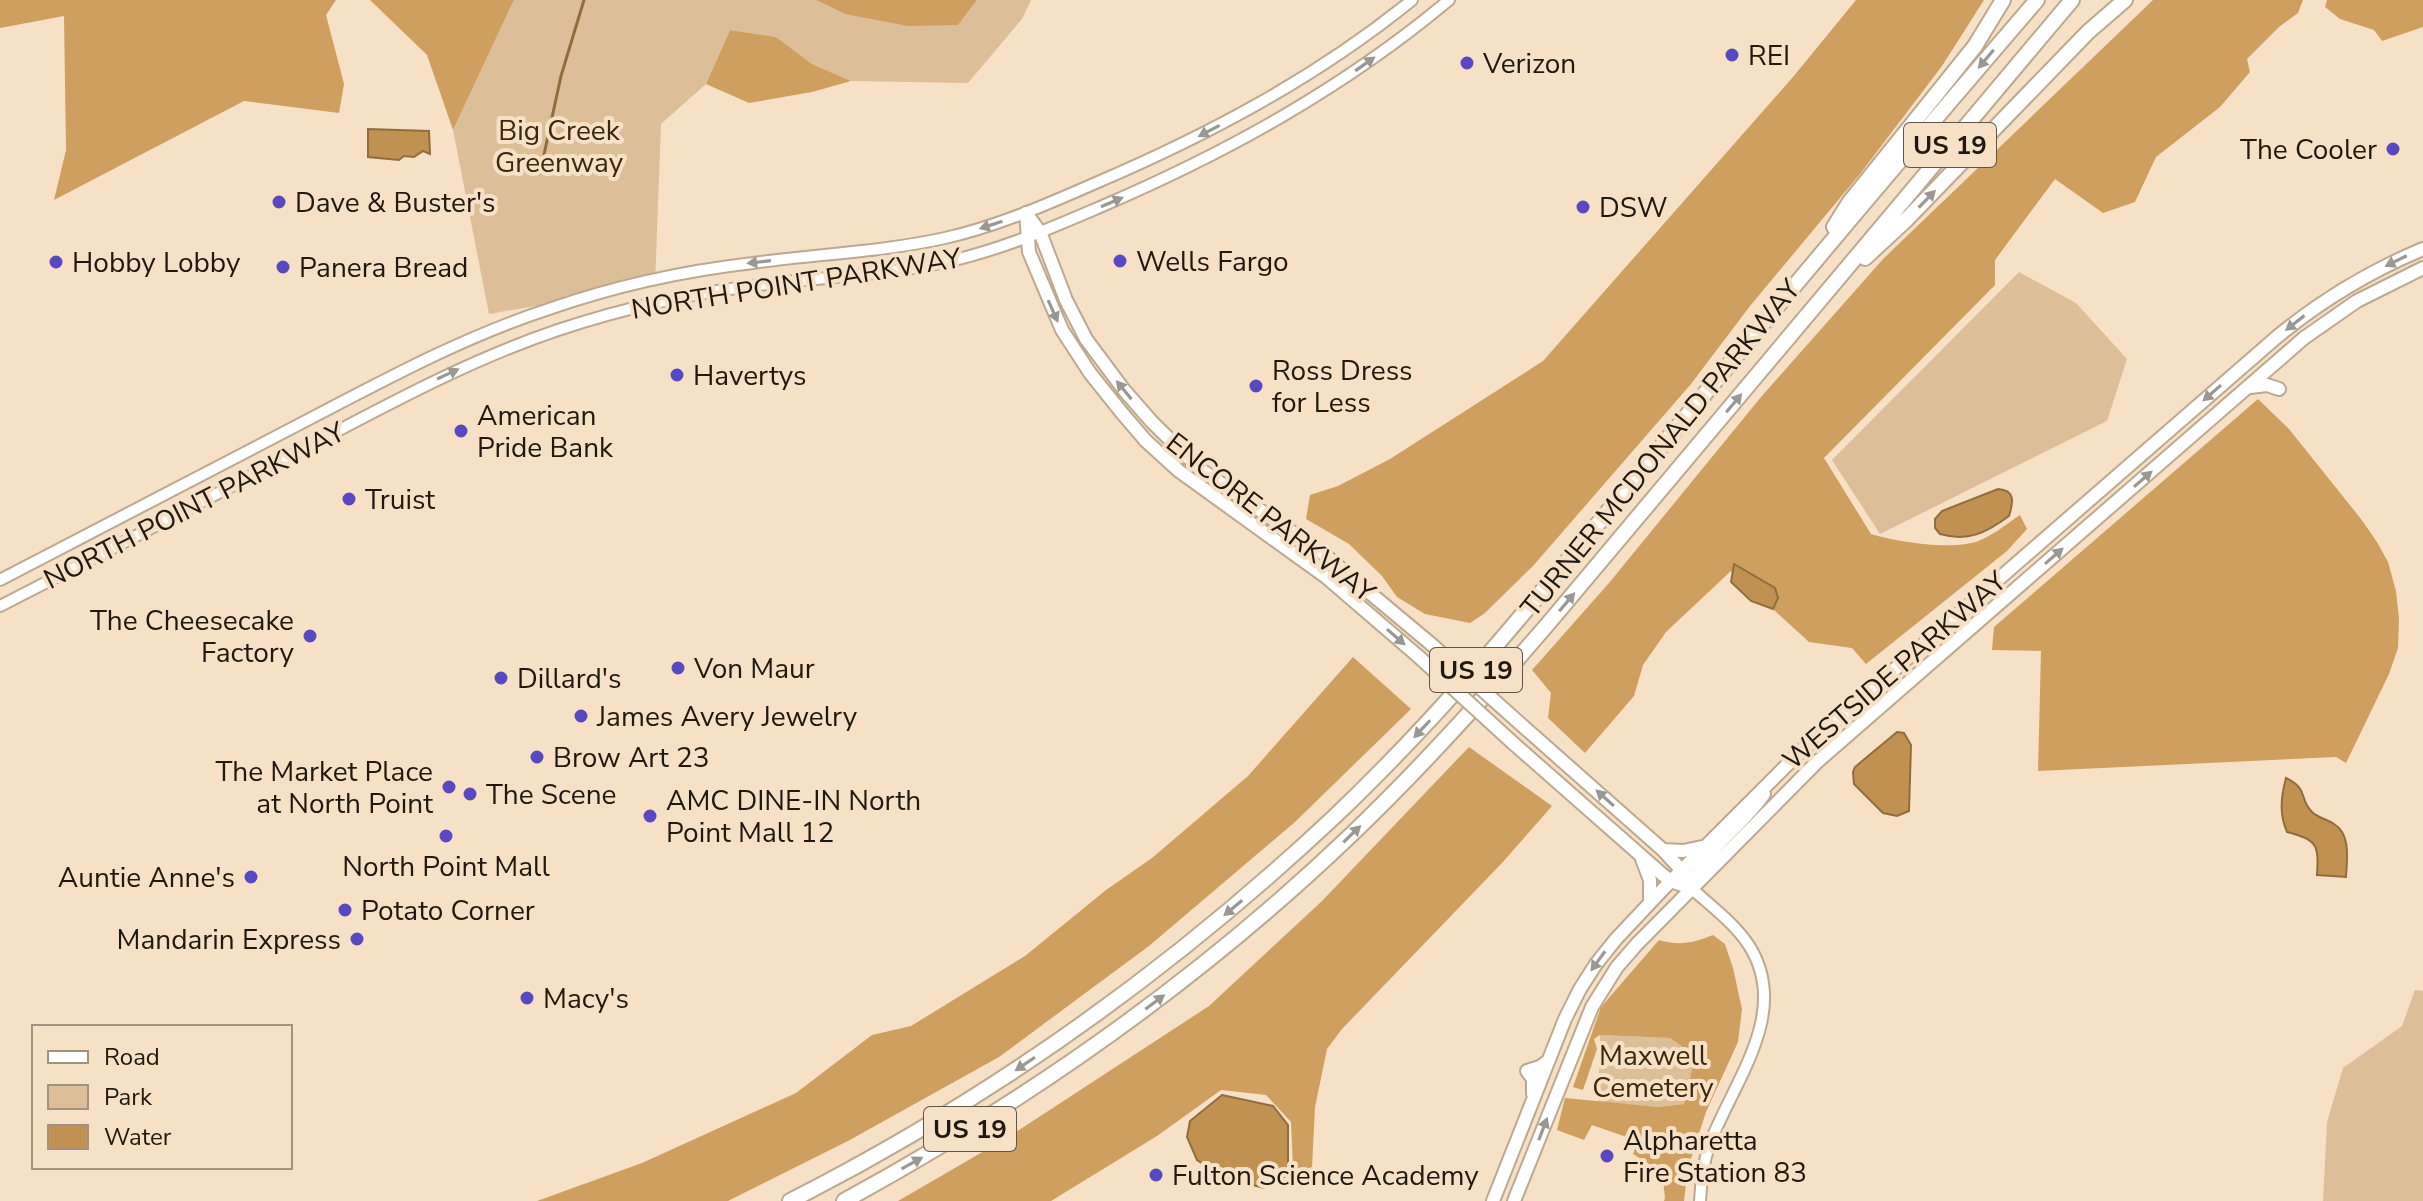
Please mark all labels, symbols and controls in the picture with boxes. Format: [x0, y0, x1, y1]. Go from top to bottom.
place label: REI [1748, 37, 1790, 75]
place label: Verizon [1482, 45, 1576, 83]
marker: REI [1723, 46, 1741, 64]
one-way arrow [1978, 49, 1995, 69]
marker: Verizon [1458, 54, 1476, 72]
one-way arrow [1354, 56, 1376, 72]
park label: Big Creek Greenway [495, 112, 624, 182]
road number: US 19 [1904, 123, 1996, 167]
one-way arrow [1198, 125, 1221, 138]
place label: The Cooler [2240, 131, 2377, 169]
marker: The Cooler [2384, 140, 2402, 158]
place label: Dave & Buster's [295, 184, 496, 222]
place label: DSW [1599, 189, 1668, 227]
one-way arrow [1917, 190, 1935, 209]
marker: Dave & Buster's [270, 193, 288, 211]
one-way arrow [1100, 195, 1124, 208]
marker: DSW [1574, 198, 1592, 216]
one-way arrow [979, 220, 1003, 232]
street label: NORTH POINT PARKWAY [629, 239, 965, 329]
place label: Wells Fargo [1136, 243, 1289, 281]
place label: Hobby Lobby [72, 244, 241, 282]
place label: Panera Bread [299, 249, 468, 287]
marker: Wells Fargo [1111, 252, 1129, 270]
marker: Hobby Lobby [47, 253, 65, 271]
one-way arrow [2384, 254, 2408, 268]
one-way arrow [747, 255, 772, 268]
marker: Panera Bread [274, 258, 292, 276]
street label: TURNER MCDONALD PARKWAY [1512, 271, 1810, 626]
one-way arrow [1047, 299, 1060, 323]
one-way arrow [2285, 314, 2305, 330]
place label: Ross Dress for Less [1272, 352, 1413, 422]
place label: Havertys [693, 357, 806, 395]
marker: Havertys [668, 366, 686, 384]
one-way arrow [436, 367, 459, 381]
marker: Ross Dress for Less [1247, 377, 1265, 395]
one-way arrow [1116, 380, 1133, 400]
one-way arrow [2202, 384, 2221, 402]
one-way arrow [1725, 393, 1742, 413]
place label: American Pride Bank [477, 397, 614, 467]
street label: NORTH POINT PARKWAY [37, 413, 353, 598]
marker: American Pride Bank [452, 422, 470, 440]
street label: ENCORE PARKWAY [1158, 424, 1384, 612]
one-way arrow [2132, 471, 2152, 488]
place label: Truist [365, 481, 435, 519]
marker: Truist [340, 490, 358, 508]
one-way arrow [2044, 548, 2064, 565]
street label: WESTSIDE PARKWAY [1775, 562, 2016, 779]
one-way arrow [1557, 592, 1575, 611]
place label: The Cheesecake Factory [90, 602, 295, 672]
marker: The Cheesecake Factory [301, 627, 319, 645]
one-way arrow [1387, 628, 1406, 646]
road number: US 19 [1430, 648, 1522, 692]
place label: Von Maur [693, 650, 815, 688]
marker: Von Maur [669, 659, 687, 677]
place label: Dillard's [517, 660, 622, 698]
marker: Dillard's [492, 669, 510, 687]
place label: James Avery Jewelry [596, 698, 858, 736]
marker: James Avery Jewelry [572, 707, 590, 725]
one-way arrow [1413, 719, 1431, 738]
place label: Brow Art 23 [553, 739, 710, 777]
marker: Brow Art 23 [528, 748, 546, 766]
place label: The Market Place at North Point [215, 753, 433, 823]
place label: The Scene [486, 776, 616, 814]
marker: The Market Place at North Point [440, 778, 458, 796]
place label: AMC DINE-IN North Point Mall 12 [666, 782, 921, 852]
marker: The Scene [461, 785, 479, 803]
one-way arrow [1595, 790, 1614, 808]
marker: AMC DINE-IN North Point Mall 12 [641, 807, 659, 825]
one-way arrow [1343, 825, 1362, 843]
marker: North Point Mall [437, 827, 455, 845]
place label: North Point Mall [342, 848, 550, 886]
place label: Auntie Anne's [58, 859, 235, 897]
marker: Auntie Anne's [242, 868, 260, 886]
place label: Potato Corner [361, 892, 535, 930]
one-way arrow [1223, 899, 1243, 916]
marker: Potato Corner [336, 901, 354, 919]
place label: Mandarin Express [117, 921, 341, 959]
marker: Mandarin Express [348, 930, 366, 948]
one-way arrow [1591, 951, 1606, 972]
place label: Macy's [543, 980, 629, 1018]
marker: Macy's [518, 989, 536, 1007]
one-way arrow [1144, 995, 1165, 1011]
legend [32, 1025, 292, 1169]
park label: Maxwell Cemetery [1592, 1037, 1714, 1107]
text: Road [104, 1041, 160, 1073]
one-way arrow [1015, 1056, 1036, 1071]
text: Park [104, 1081, 153, 1113]
road number: US 19 [924, 1107, 1016, 1151]
one-way arrow [1537, 1116, 1550, 1140]
text: Water [104, 1121, 172, 1153]
place label: Alpharetta Fire Station 83 [1623, 1122, 1807, 1192]
marker: Alpharetta Fire Station 83 [1598, 1147, 1616, 1165]
one-way arrow [901, 1156, 923, 1170]
place label: Fulton Science Academy [1172, 1157, 1479, 1195]
marker: Fulton Science Academy [1147, 1166, 1165, 1184]

